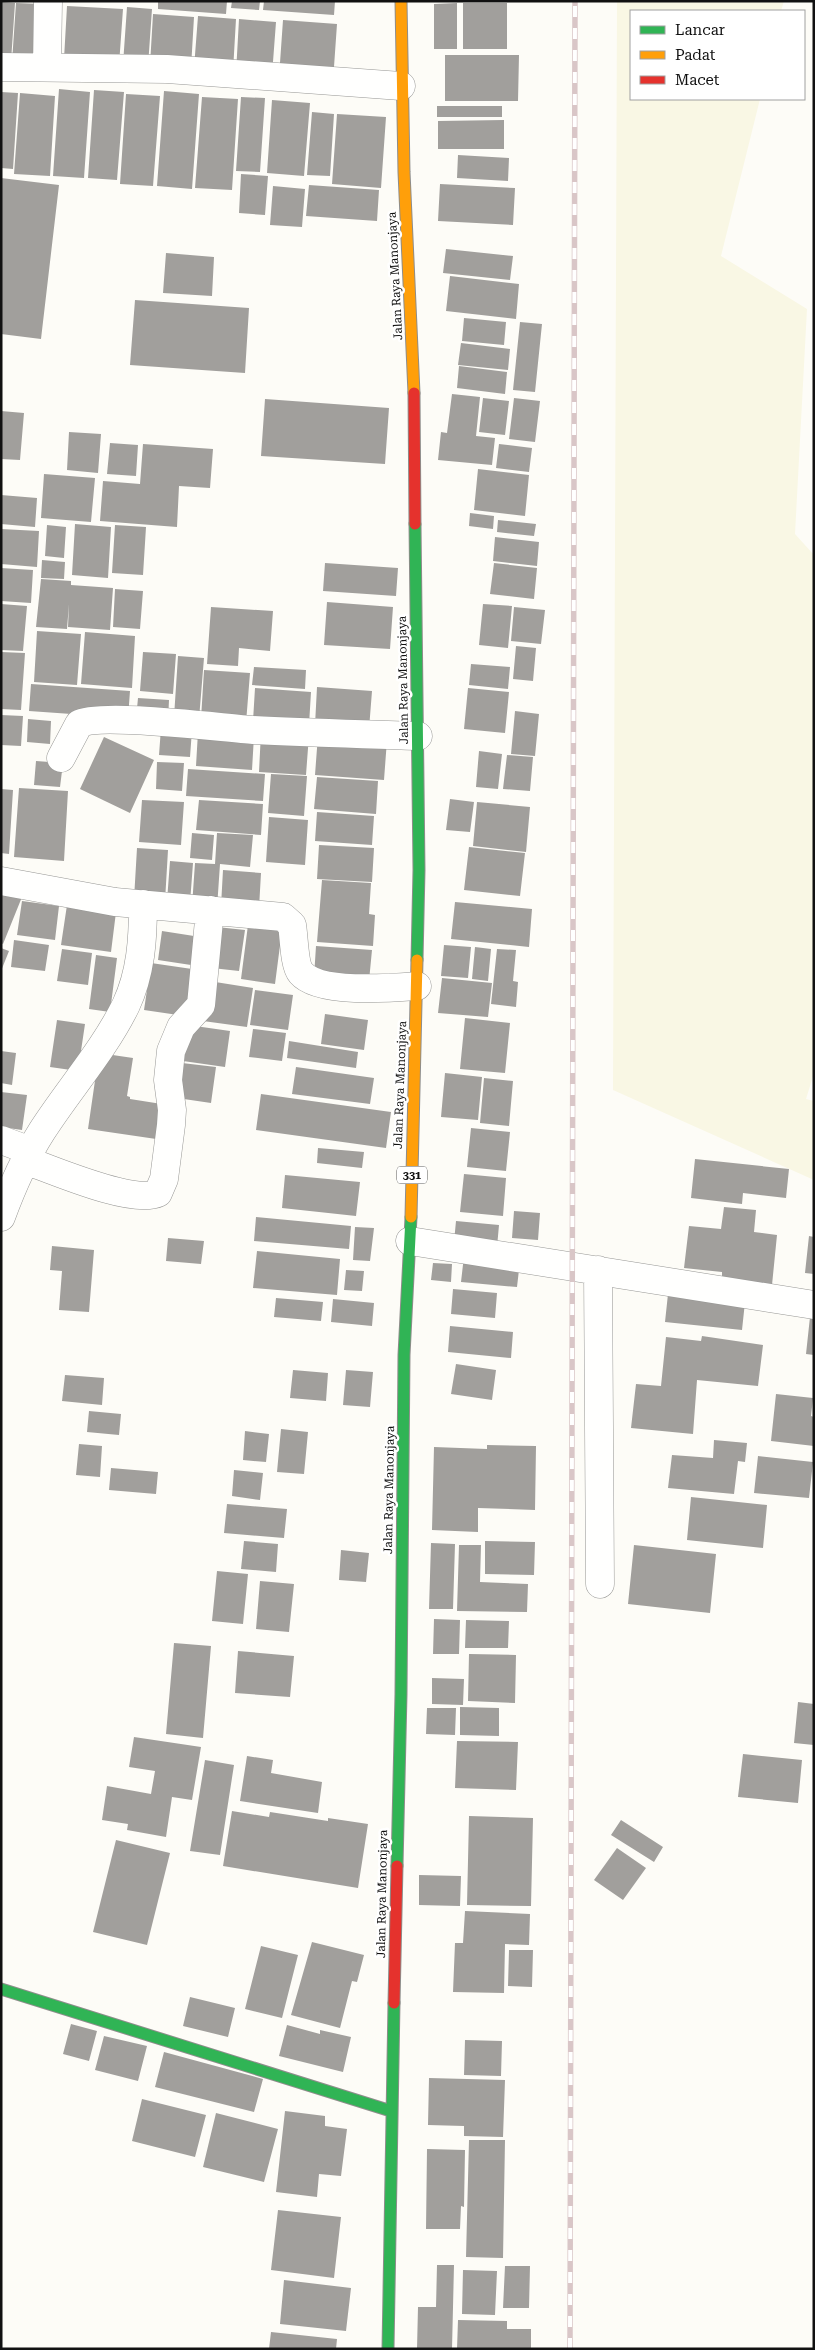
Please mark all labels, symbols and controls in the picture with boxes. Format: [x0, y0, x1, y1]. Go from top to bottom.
legend [630, 10, 805, 100]
text: Lancar [675, 21, 725, 39]
text: Padat [675, 46, 716, 64]
text: Macet [675, 71, 720, 89]
street label: Jalan Raya Manonjaya [385, 211, 405, 341]
street label: Jalan Raya Manonjaya [395, 615, 411, 744]
street label: Jalan Raya Manonjaya [391, 1020, 409, 1149]
road number: 331 [397, 1166, 427, 1184]
street label: Jalan Raya Manonjaya [381, 1425, 397, 1554]
street label: Jalan Raya Manonjaya [374, 1829, 390, 1958]

